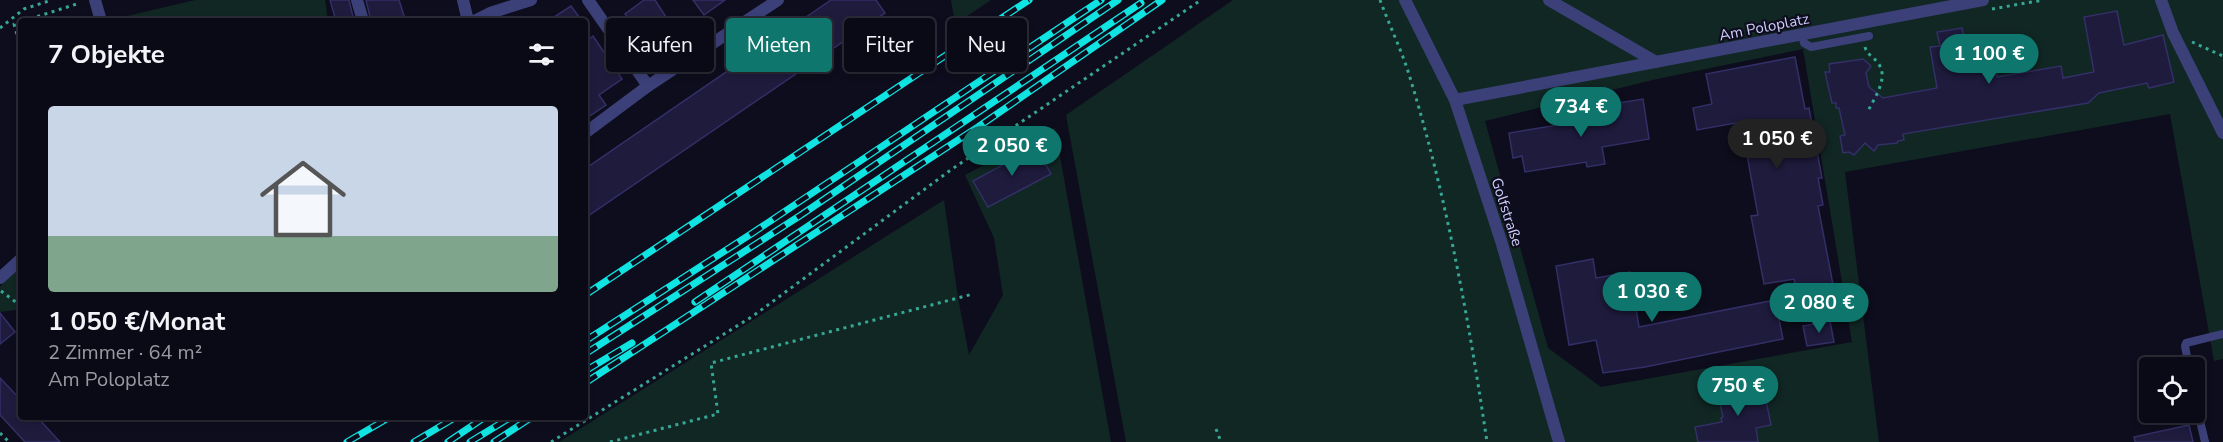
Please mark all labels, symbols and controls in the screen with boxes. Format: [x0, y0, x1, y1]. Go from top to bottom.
street label: Am Poloplatz [1717, 8, 1811, 46]
chip: Kaufen [606, 18, 714, 72]
chip: Mieten [726, 18, 832, 72]
chip: Filter [844, 18, 935, 72]
chip: Neu [947, 18, 1027, 72]
pin: 1 100 € [1934, 34, 2044, 85]
text: 7 Objekte [48, 37, 165, 72]
icon: filters [525, 38, 558, 71]
text: 1 100 € [1954, 40, 2024, 67]
pin: 734 € [1539, 87, 1623, 138]
text: 734 € [1554, 93, 1608, 120]
pin: 1 050 € [1722, 119, 1832, 170]
text: 1 050 € [1742, 125, 1812, 152]
pin: 2 050 € [957, 126, 1067, 177]
text: 2 050 € [977, 132, 1047, 159]
icon: home [249, 145, 357, 253]
street label: Golfstraße [1486, 175, 1528, 249]
pin: 1 030 € [1597, 272, 1707, 323]
text: 1 030 € [1617, 278, 1687, 305]
pin: 2 080 € [1764, 283, 1874, 334]
text: 2 080 € [1784, 289, 1854, 316]
text: 1 050 €/Monat [48, 304, 225, 339]
text: 2 Zimmer · 64 m² [48, 339, 202, 366]
map controls [2139, 357, 2205, 423]
button: locate [2139, 357, 2205, 423]
text: Am Poloplatz [48, 366, 170, 393]
pin: 750 € [1696, 366, 1780, 417]
text: 750 € [1711, 372, 1765, 399]

